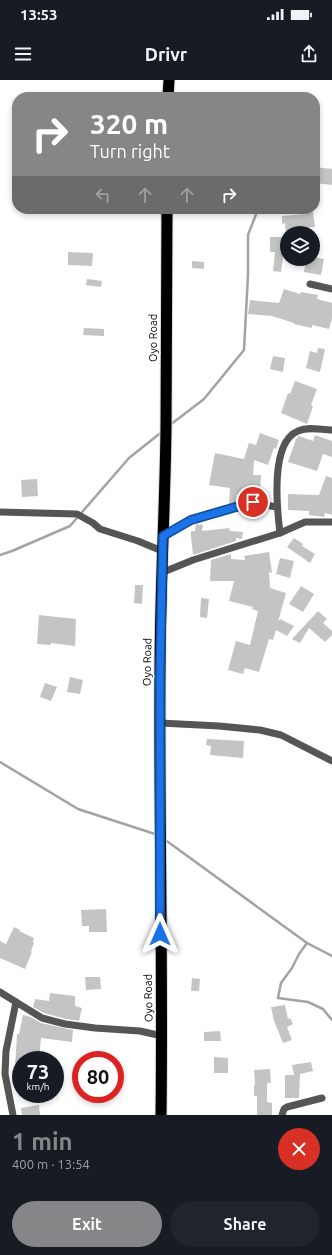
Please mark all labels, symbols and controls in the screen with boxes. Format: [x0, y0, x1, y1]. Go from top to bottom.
text: 13:53 [20, 6, 58, 23]
icon: menu [12, 43, 34, 65]
icon: share [298, 43, 320, 65]
text: Drivr [145, 44, 187, 64]
icon: right [24, 108, 76, 160]
text: 320 m [90, 108, 168, 139]
text: Turn right [90, 141, 170, 161]
icon: left [92, 184, 114, 206]
icon: ahead [134, 184, 156, 206]
icon: ahead [176, 184, 198, 206]
icon: right [218, 184, 240, 206]
map controls [280, 226, 320, 266]
button: layers [280, 226, 320, 266]
street label: Oyo Road [147, 314, 159, 362]
pin [236, 485, 270, 519]
icon: arrive [242, 491, 264, 513]
street label: Oyo Road [141, 638, 153, 686]
position arrow [139, 913, 181, 955]
street label: Oyo Road [142, 974, 154, 1022]
speed limit sign: 80 [72, 1051, 124, 1103]
text: 73 [27, 1060, 49, 1083]
text: km/h [26, 1081, 50, 1092]
text: 1 min [12, 1128, 73, 1155]
button: close [278, 1128, 320, 1170]
text: 400 m · 13:54 [12, 1157, 90, 1171]
button: Exit [12, 1201, 162, 1247]
button: Share [170, 1201, 320, 1247]

